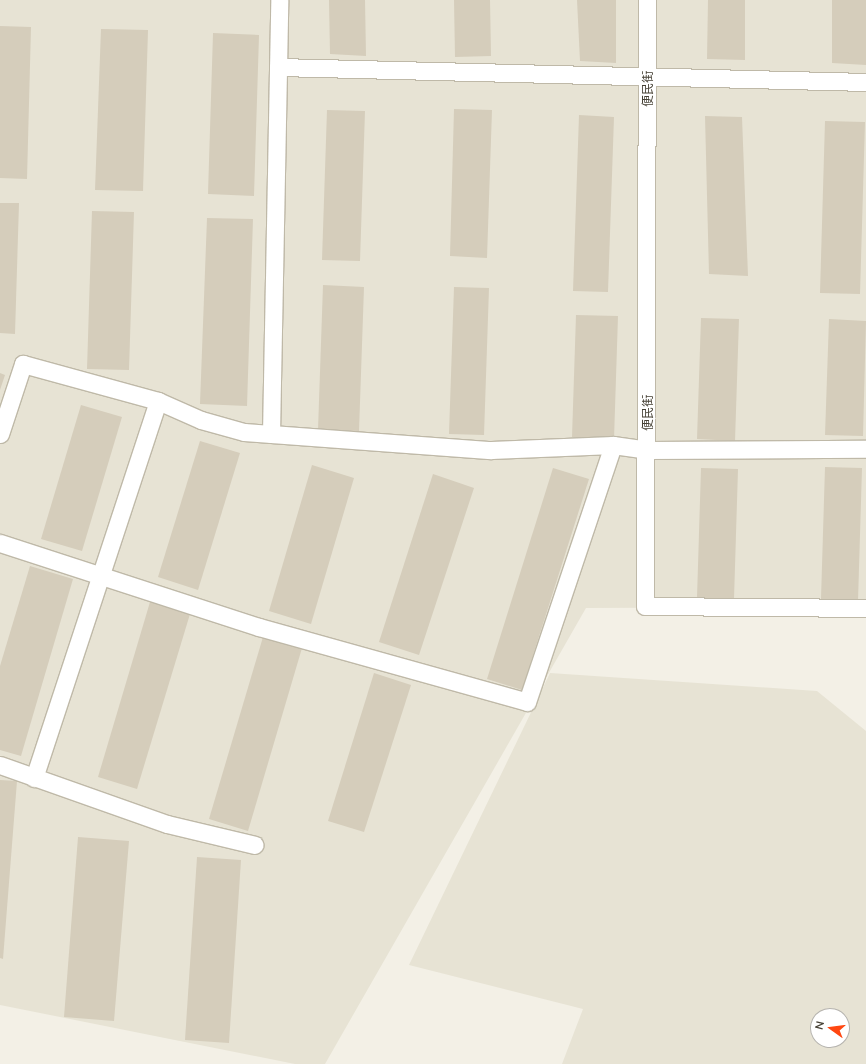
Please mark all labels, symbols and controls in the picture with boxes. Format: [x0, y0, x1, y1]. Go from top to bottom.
street label: 便民街 [641, 71, 655, 107]
street label: 便民街 [641, 395, 655, 431]
north arrow [810, 1008, 850, 1048]
text: N [812, 1020, 827, 1031]

